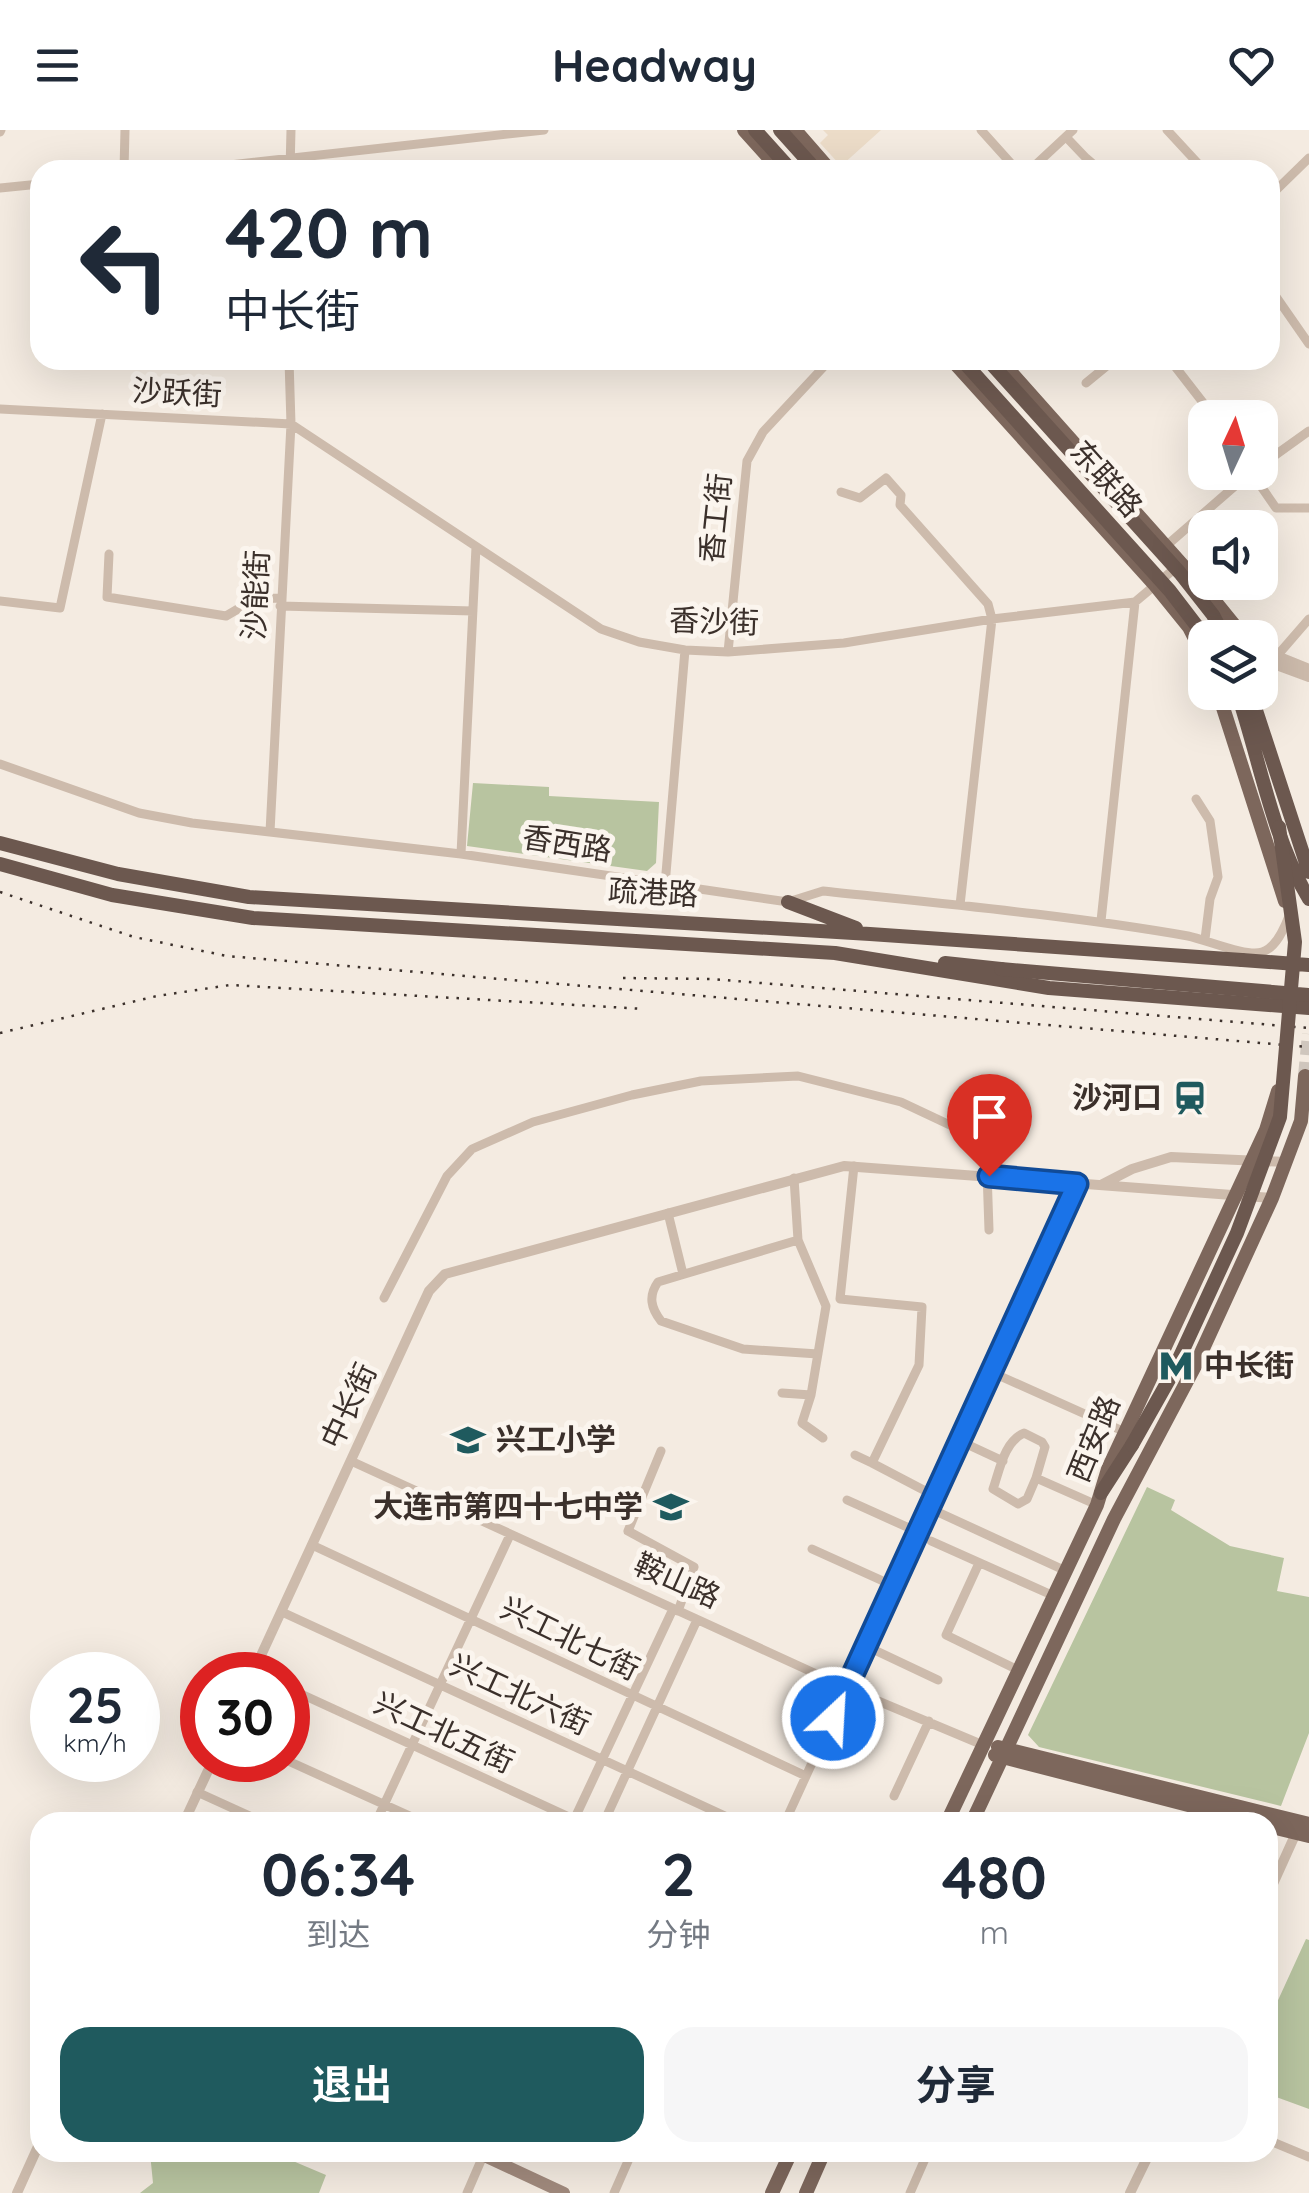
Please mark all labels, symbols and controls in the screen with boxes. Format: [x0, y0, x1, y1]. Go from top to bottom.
text: Headway [552, 37, 757, 93]
icon: menu [30, 38, 85, 93]
icon: heart [1224, 38, 1279, 93]
text: 420 m [225, 188, 433, 276]
icon: left [60, 200, 190, 330]
text: 中长街 [225, 282, 360, 338]
street label: 沙跃街 [131, 371, 223, 413]
north arrow [1188, 400, 1278, 490]
map controls [1188, 400, 1278, 710]
street label: 东联路 [1063, 432, 1151, 524]
street label: 香工街 [691, 471, 739, 565]
button: sound [1188, 510, 1278, 600]
street label: 沙能街 [234, 549, 276, 641]
street label: 香沙街 [668, 600, 760, 642]
button: layers [1188, 620, 1278, 710]
street label: 香西路 [520, 817, 615, 869]
street label: 疏港路 [607, 871, 699, 913]
pin [947, 1074, 1032, 1177]
place label: 沙河口 [1072, 1078, 1162, 1116]
station icon: 沙河口 [1171, 1079, 1209, 1117]
icon: arrive [962, 1089, 1017, 1144]
place label: 中长街 [1204, 1346, 1294, 1384]
metro station icon: 中长街 [1157, 1347, 1195, 1385]
street label: 中长街 [312, 1357, 384, 1454]
street label: 西安路 [1059, 1390, 1128, 1487]
place label: 兴工小学 [496, 1420, 616, 1458]
school or university icon: 兴工小学 [449, 1421, 487, 1459]
place label: 大连市第四十七中学 [373, 1487, 643, 1525]
school or university icon: 大连市第四十七中学 [652, 1488, 690, 1526]
street label: 鞍山路 [629, 1544, 726, 1616]
street label: 兴工北七街 [495, 1588, 646, 1688]
street label: 兴工北六街 [444, 1645, 596, 1743]
speed limit sign: 30 [180, 1652, 310, 1782]
position arrow [781, 1666, 885, 1770]
text: 25 [66, 1673, 124, 1736]
street label: 兴工北五街 [368, 1683, 520, 1781]
text: km/h [63, 1727, 127, 1758]
text: 06:34 [261, 1836, 415, 1911]
text: 2 [661, 1836, 696, 1911]
text: 480 [942, 1839, 1047, 1914]
text: m [980, 1912, 1009, 1952]
text: 到达 [306, 1914, 370, 1954]
text: 分钟 [646, 1914, 710, 1954]
button: 退出 [60, 2027, 644, 2142]
button: 分享 [664, 2027, 1248, 2142]

